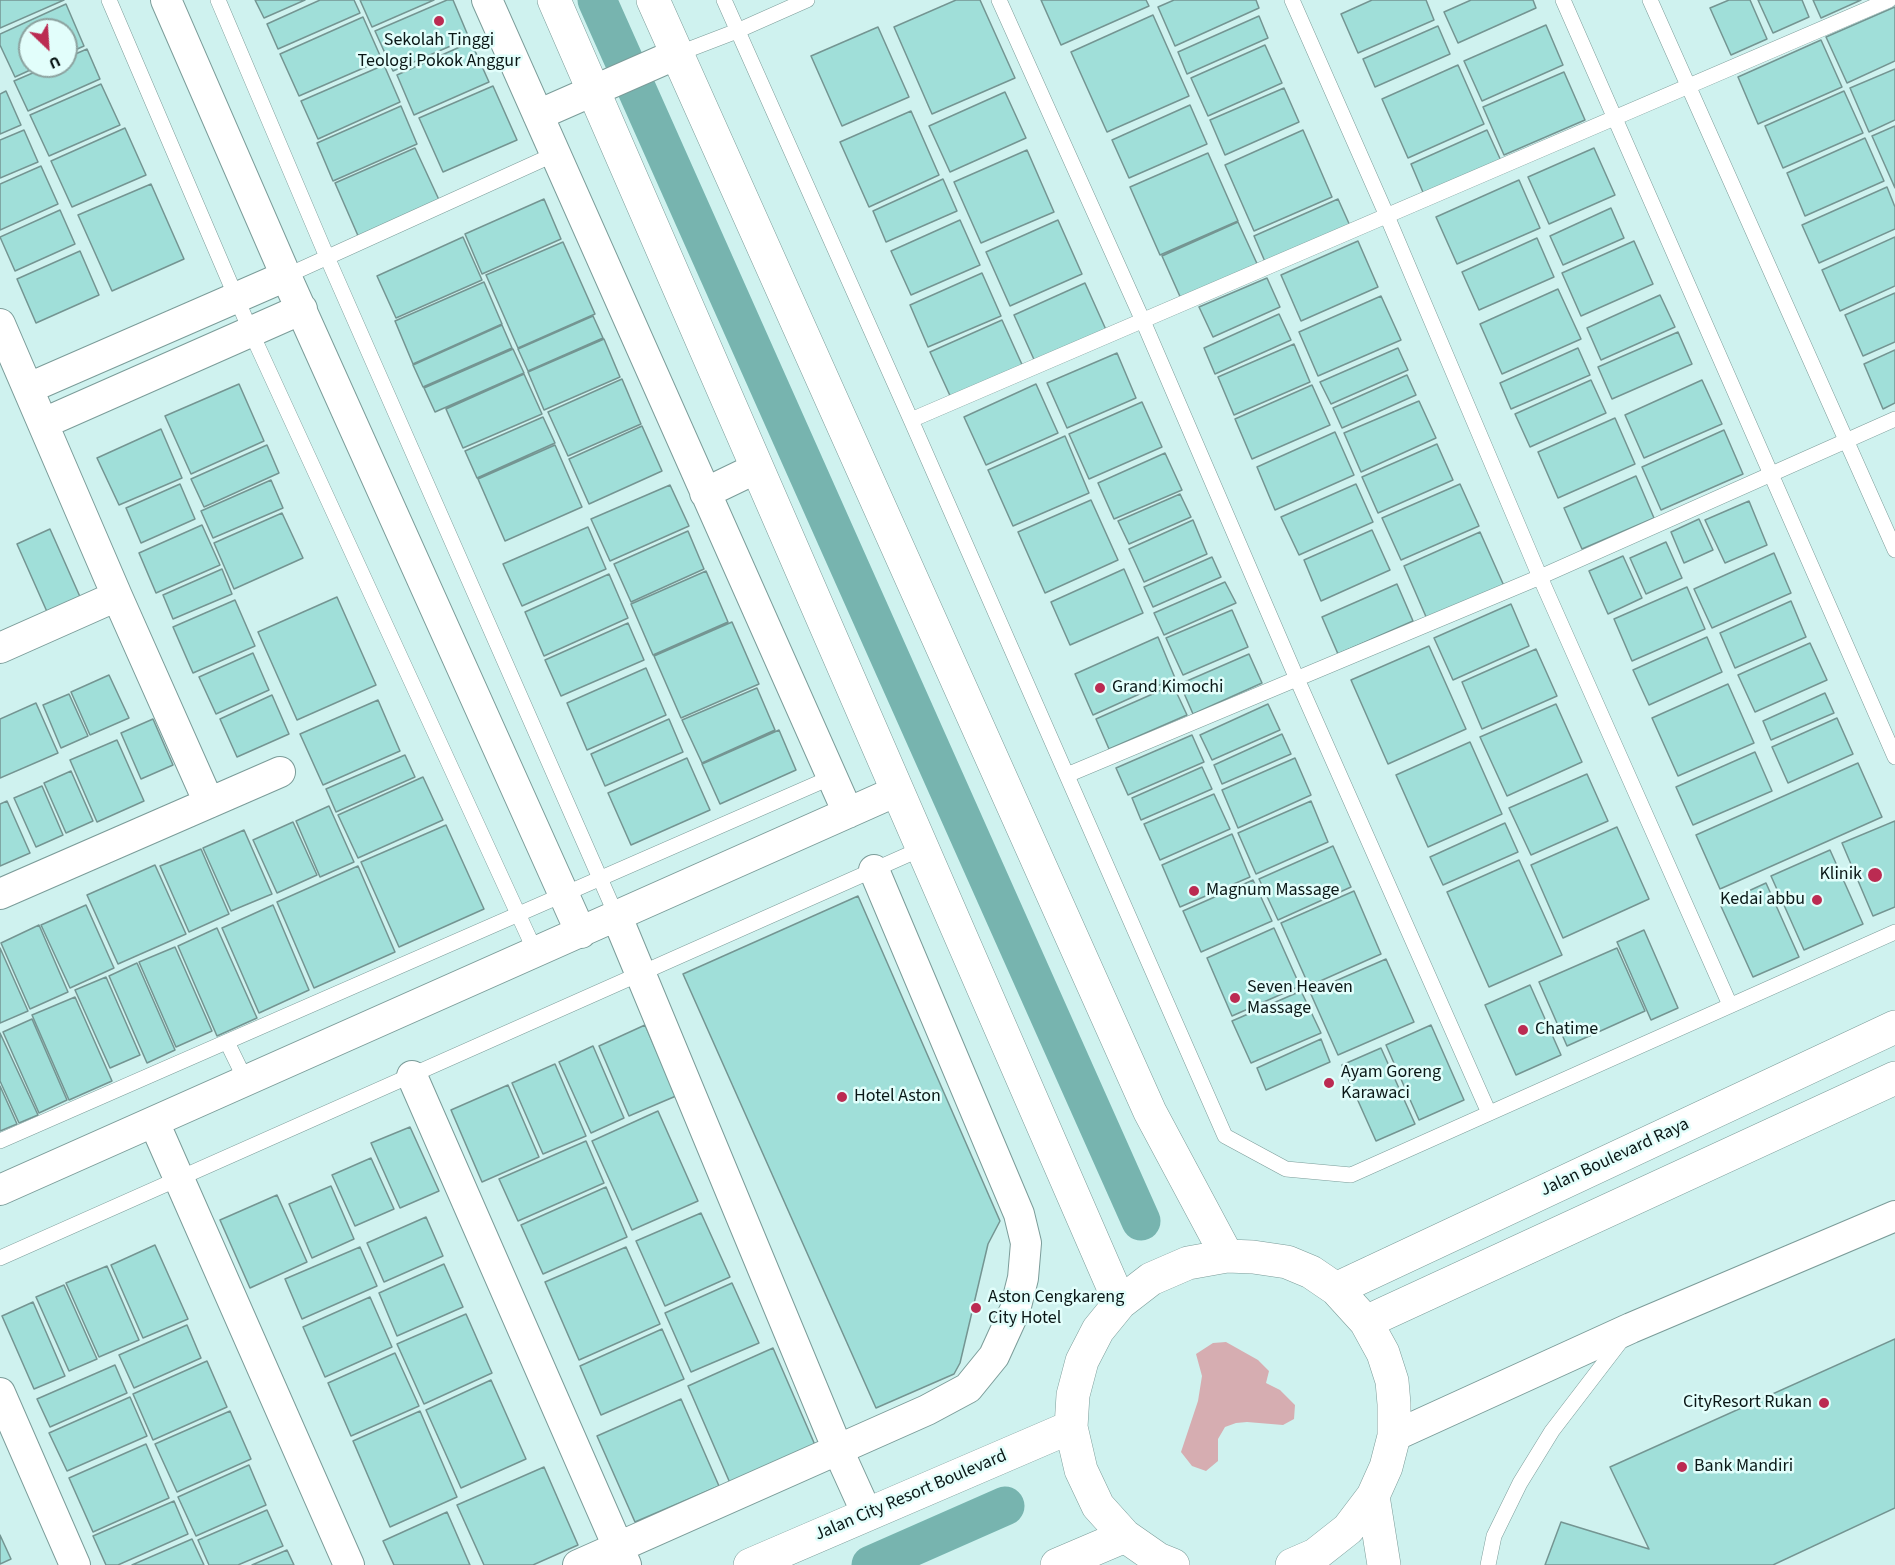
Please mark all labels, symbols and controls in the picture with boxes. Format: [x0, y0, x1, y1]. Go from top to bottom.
marker: Sekolah Tinggi Teologi Pokok Anggur [432, 14, 446, 28]
north arrow [18, 18, 78, 78]
place label: Sekolah Tinggi Teologi Pokok Anggur [358, 30, 520, 72]
text: U [45, 50, 64, 75]
place label: Grand Kimochi [1112, 677, 1223, 699]
marker: Grand Kimochi [1093, 681, 1107, 695]
place label: Klinik [1819, 864, 1862, 886]
marker: Klinik [1866, 866, 1884, 884]
place label: Magnum Massage [1206, 880, 1339, 902]
marker: Magnum Massage [1187, 884, 1201, 898]
place label: Kedai abbu [1720, 889, 1805, 911]
marker: Kedai abbu [1810, 893, 1824, 907]
place label: Seven Heaven Massage [1247, 977, 1353, 1020]
marker: Seven Heaven Massage [1228, 991, 1242, 1005]
place label: Chatime [1535, 1019, 1598, 1041]
marker: Chatime [1516, 1023, 1530, 1037]
place label: Ayam Goreng Karawaci [1341, 1062, 1441, 1104]
marker: Ayam Goreng Karawaci [1322, 1076, 1336, 1090]
place label: Hotel Aston [854, 1086, 941, 1108]
marker: Hotel Aston [835, 1090, 849, 1104]
street label: Jalan Boulevard Raya [1537, 1114, 1693, 1202]
place label: Aston Cengkareng City Hotel [988, 1287, 1124, 1330]
marker: Aston Cengkareng City Hotel [969, 1301, 983, 1315]
place label: CityResort Rukan [1683, 1392, 1812, 1414]
marker: CityResort Rukan [1817, 1396, 1831, 1410]
street label: Jalan City Resort Boulevard [812, 1446, 1010, 1546]
place label: Bank Mandiri [1694, 1456, 1793, 1478]
marker: Bank Mandiri [1675, 1460, 1689, 1474]

